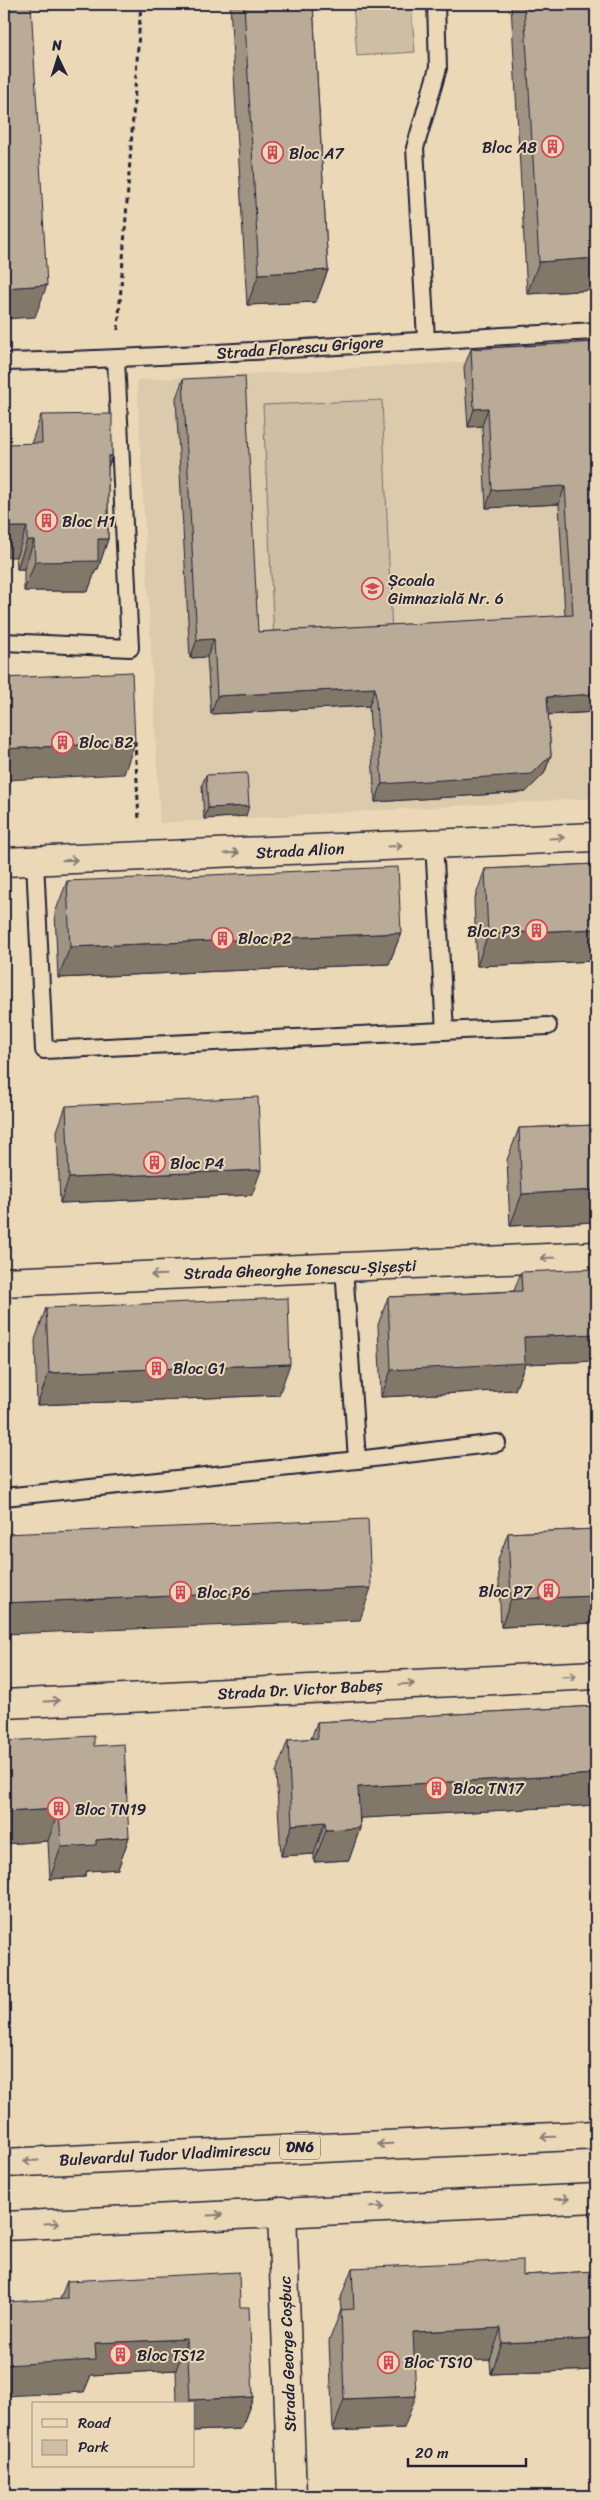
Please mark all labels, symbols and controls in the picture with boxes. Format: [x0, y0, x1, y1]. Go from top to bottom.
north arrow [32, 32, 82, 82]
text: N [50, 33, 63, 58]
place label: Bloc A8 [482, 133, 537, 162]
building icon: Bloc A8 [541, 135, 565, 159]
place label: Bloc A7 [289, 139, 344, 168]
building icon: Bloc A7 [261, 141, 285, 165]
street label: Strada Florescu Grigore [215, 327, 385, 368]
place label: Bloc H1 [62, 507, 115, 536]
building icon: Bloc H1 [34, 509, 58, 533]
place label: Școala Gimnazială Nr. 6 [388, 566, 504, 613]
school or university icon: Școala Gimnazială Nr. 6 [360, 577, 384, 601]
place label: Bloc B2 [79, 728, 133, 757]
building icon: Bloc B2 [51, 730, 75, 754]
street label: Strada Alion [255, 834, 345, 867]
one-way arrow [549, 834, 565, 843]
one-way arrow [386, 841, 402, 851]
one-way arrow [224, 849, 240, 858]
one-way arrow [62, 855, 78, 865]
place label: Bloc P3 [467, 917, 520, 946]
building icon: Bloc P3 [524, 919, 548, 943]
place label: Bloc P2 [238, 924, 292, 953]
building icon: Bloc P2 [210, 926, 234, 950]
place label: Bloc P4 [170, 1149, 224, 1178]
building icon: Bloc P4 [142, 1151, 166, 1175]
street label: Strada Gheorghe Ionescu-Șișești [183, 1251, 417, 1288]
one-way arrow [540, 1254, 556, 1263]
one-way arrow [150, 1271, 166, 1280]
place label: Bloc G1 [173, 1354, 225, 1383]
building icon: Bloc G1 [145, 1356, 169, 1380]
place label: Bloc P7 [479, 1577, 533, 1606]
place label: Bloc P6 [197, 1578, 250, 1607]
building icon: Bloc P7 [536, 1579, 560, 1603]
building icon: Bloc P6 [169, 1580, 193, 1604]
street label: Strada Dr. Victor Babeș [217, 1671, 384, 1708]
one-way arrow [561, 1672, 577, 1681]
one-way arrow [399, 1680, 415, 1689]
one-way arrow [44, 1697, 60, 1706]
place label: Bloc TN17 [453, 1774, 525, 1803]
building icon: Bloc TN17 [425, 1776, 449, 1800]
place label: Bloc TN19 [75, 1795, 147, 1824]
building icon: Bloc TN19 [47, 1797, 71, 1821]
one-way arrow [540, 2132, 556, 2141]
street label: Bulevardul Tudor Vladimirescu [58, 2134, 272, 2175]
road number: DN6 [280, 2134, 320, 2160]
one-way arrow [377, 2139, 393, 2148]
one-way arrow [23, 2157, 39, 2166]
one-way arrow [554, 2195, 570, 2204]
one-way arrow [369, 2203, 385, 2212]
one-way arrow [206, 2210, 222, 2219]
one-way arrow [44, 2219, 60, 2228]
street label: Strada George Coșbuc [270, 2276, 305, 2432]
place label: Bloc TS12 [137, 2341, 205, 2370]
building icon: Bloc TS12 [109, 2343, 133, 2367]
place label: Bloc TS10 [404, 2348, 473, 2377]
building icon: Bloc TS10 [376, 2350, 400, 2374]
legend [32, 2402, 195, 2468]
text: Road [78, 2410, 111, 2436]
text: Park [78, 2434, 109, 2460]
scale bar [408, 2435, 525, 2467]
text: 20 m [415, 2440, 449, 2466]

